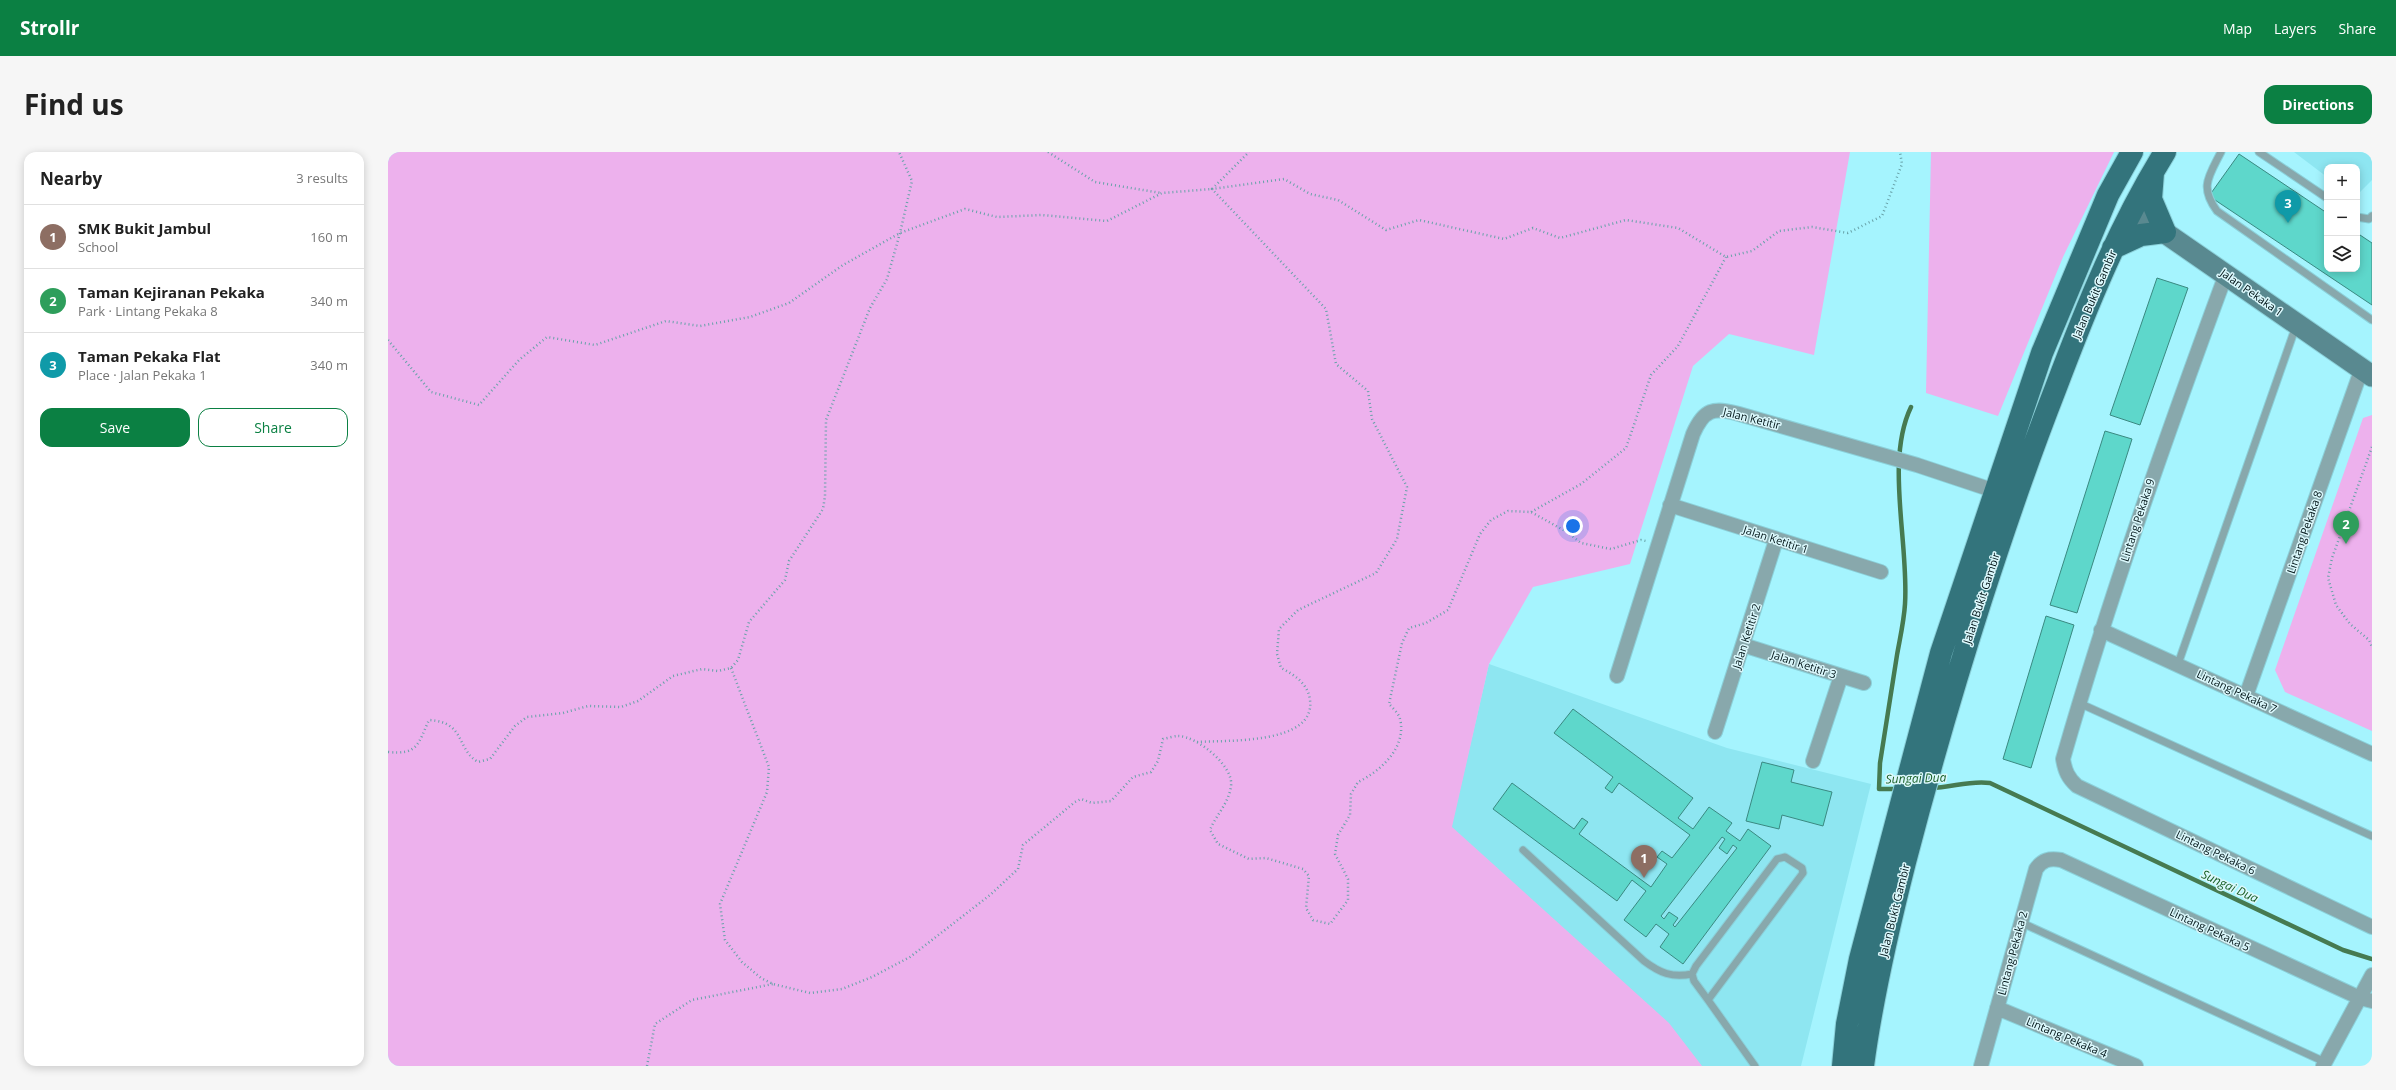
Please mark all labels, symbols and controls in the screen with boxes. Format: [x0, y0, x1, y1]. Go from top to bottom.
text: Strollr [20, 15, 79, 41]
text: Map [2223, 19, 2252, 38]
text: Layers [2274, 19, 2316, 38]
text: Share [2338, 19, 2376, 38]
text: Find us [24, 85, 124, 123]
button: Directions [2264, 85, 2372, 124]
map controls [2324, 164, 2360, 272]
button: + [2324, 164, 2360, 200]
text: Nearby [40, 167, 102, 190]
text: 3 results [296, 169, 348, 187]
pin: 3 [2275, 190, 2301, 223]
button: − [2324, 200, 2360, 236]
text: SMK Bukit Jambul [78, 218, 211, 238]
text: 1 [49, 228, 57, 246]
text: 160 m [310, 228, 348, 246]
button: layers [2324, 236, 2360, 272]
text: School [78, 238, 118, 256]
street label: Jalan Bukit Gambir [2068, 247, 2120, 342]
street label: Jalan Pekaka 1 [2217, 264, 2286, 319]
text: Taman Kejiranan Pekaka [78, 282, 265, 302]
text: 2 [49, 292, 57, 310]
text: 340 m [310, 292, 348, 310]
text: Park · Lintang Pekaka 8 [78, 302, 218, 320]
text: Taman Pekaka Flat [78, 346, 221, 366]
text: 3 [49, 356, 57, 374]
text: 340 m [310, 356, 348, 374]
text: Place · Jalan Pekaka 1 [78, 366, 207, 384]
street label: Jalan Ketitir [1721, 403, 1783, 432]
button: Save [40, 408, 190, 447]
button: Share [198, 408, 348, 447]
street label: Lintang Pekaka 9 [2116, 476, 2158, 564]
street label: Lintang Pekaka 8 [2283, 489, 2325, 575]
pin: 2 [2333, 511, 2359, 544]
your location [1563, 516, 1583, 536]
street label: Jalan Ketitir 1 [1741, 521, 1810, 557]
street label: Jalan Bukit Gambir [1959, 550, 2003, 646]
street label: Jalan Ketitir 2 [1728, 602, 1764, 671]
street label: Jalan Ketitir 3 [1769, 646, 1838, 682]
street label: Lintang Pekaka 7 [2195, 666, 2279, 716]
water label: Sungai Dua [1885, 768, 1947, 788]
street label: Lintang Pekaka 6 [2174, 826, 2258, 878]
pin: 1 [1631, 845, 1657, 878]
street label: Jalan Bukit Gambir [1875, 862, 1913, 959]
water label: Sungai Dua [2199, 865, 2261, 907]
street label: Lintang Pekaka 5 [2168, 904, 2252, 954]
street label: Lintang Pekaka 2 [1994, 909, 2030, 997]
street label: Lintang Pekaka 4 [2024, 1013, 2110, 1061]

